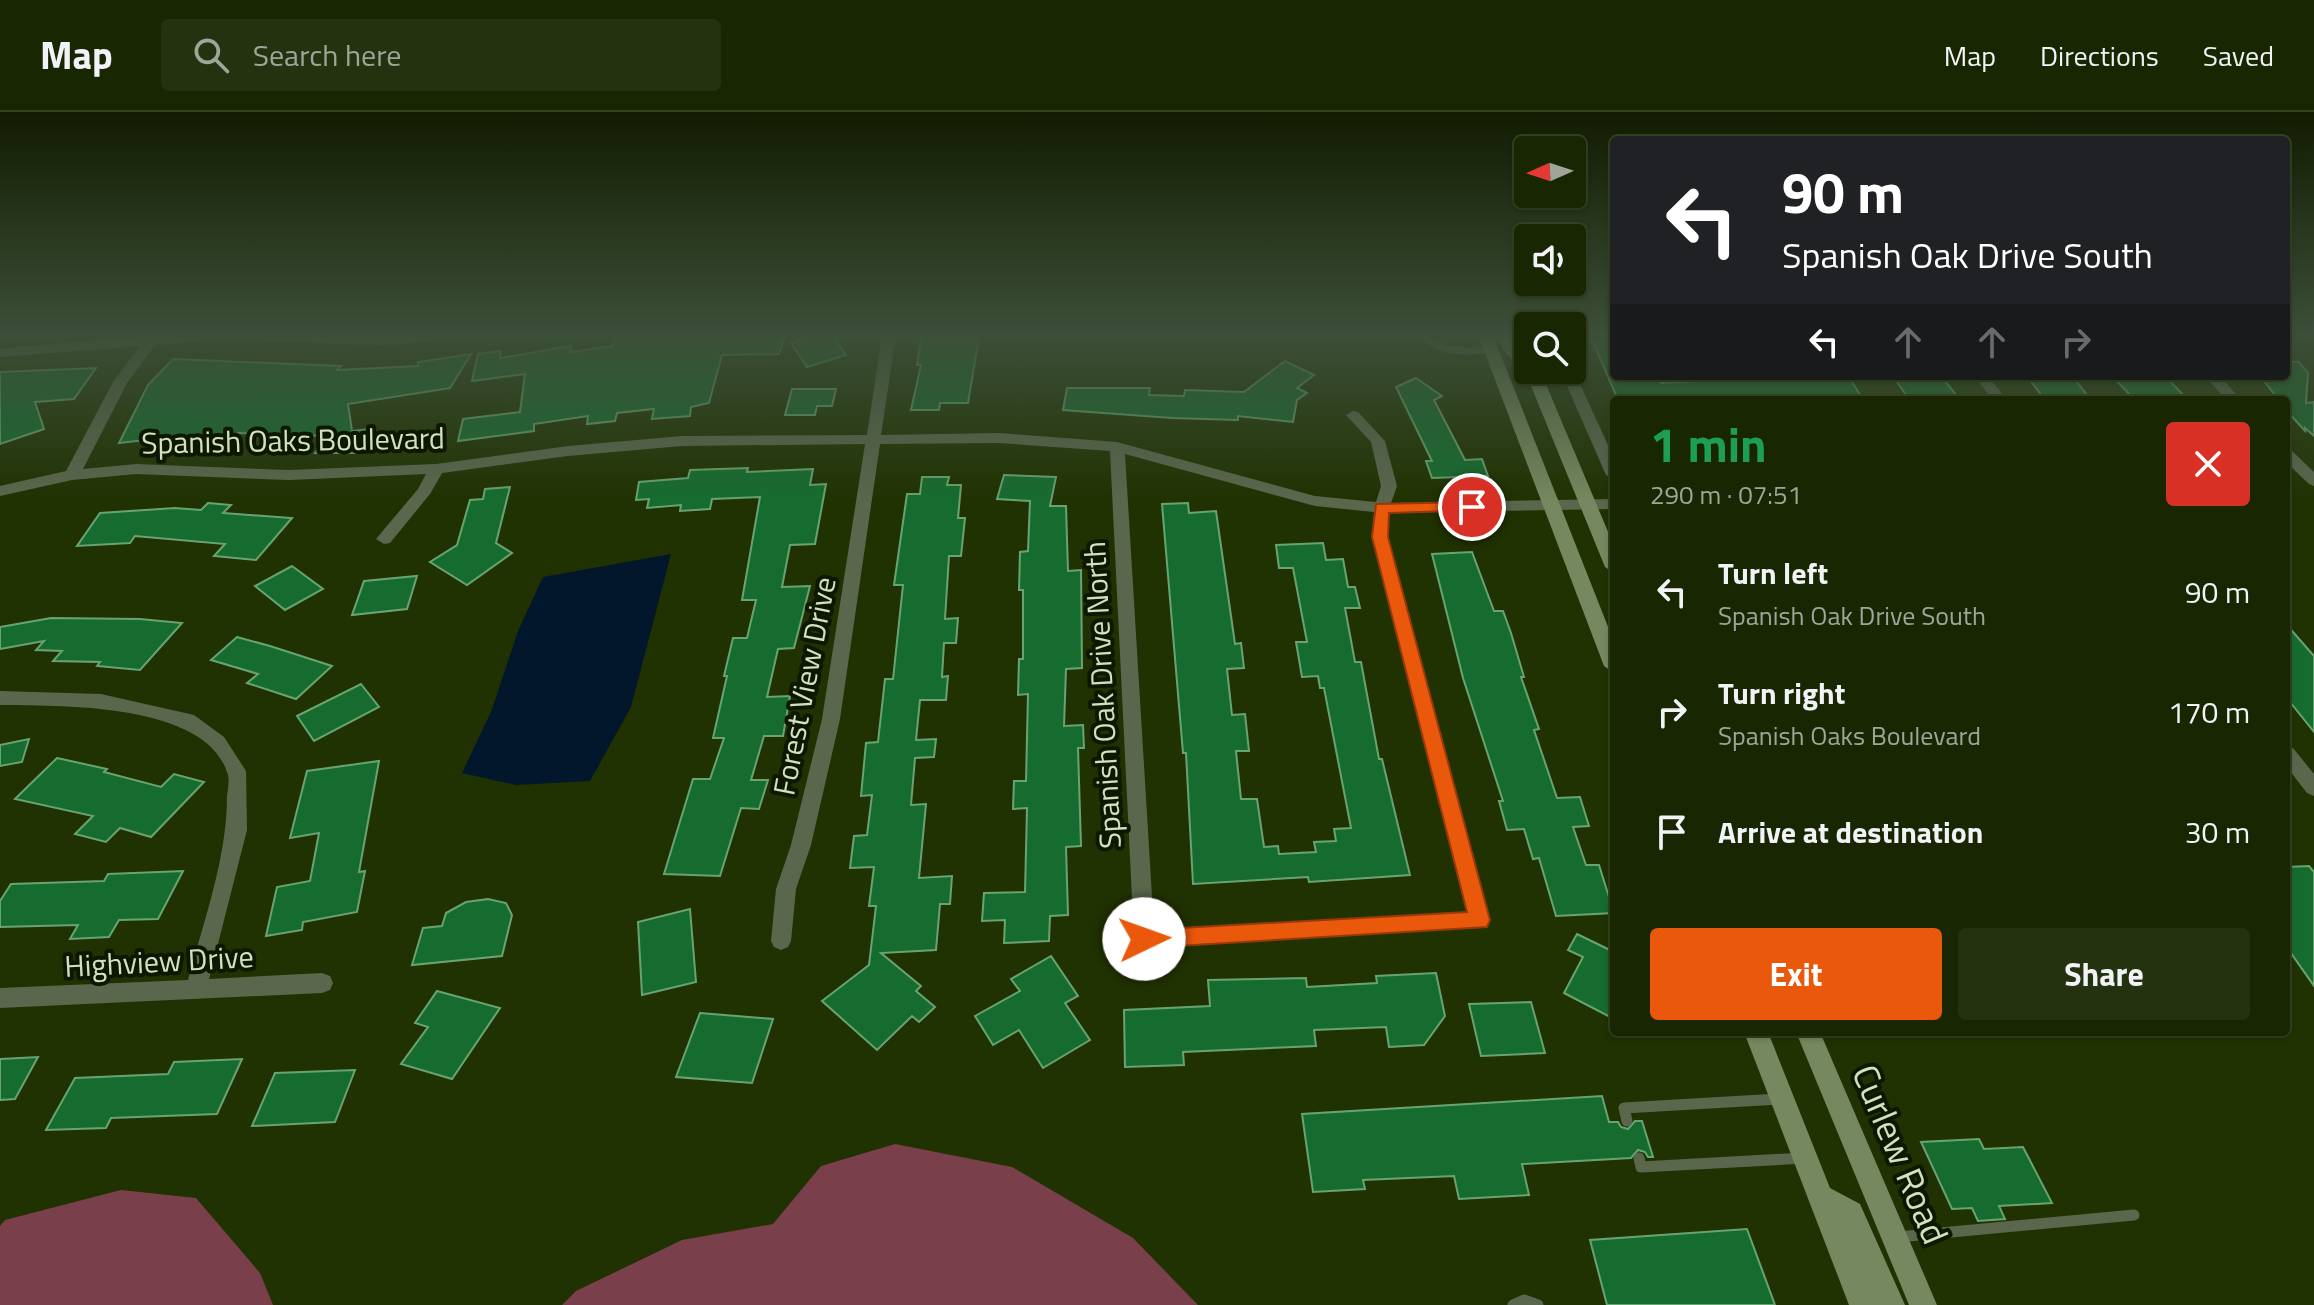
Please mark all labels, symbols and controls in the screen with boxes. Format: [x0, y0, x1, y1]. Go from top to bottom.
search box [161, 19, 721, 91]
text: Map [40, 26, 113, 84]
text: Search here [253, 32, 402, 78]
icon: search [189, 33, 233, 77]
text: Map [1944, 34, 1996, 77]
text: Directions [2040, 34, 2159, 77]
text: Saved [2203, 34, 2274, 77]
north arrow [1514, 136, 1586, 208]
map controls [1514, 136, 1586, 384]
text: 90 m [1782, 150, 1904, 235]
icon: left [1650, 168, 1754, 272]
button: sound [1514, 224, 1586, 296]
text: Spanish Oak Drive South [1782, 227, 2153, 282]
button: search [1514, 312, 1586, 384]
icon: left [1802, 320, 1846, 364]
icon: ahead [1886, 320, 1930, 364]
icon: ahead [1970, 320, 2014, 364]
icon: right [2054, 320, 2098, 364]
text: 1 min [1650, 408, 1767, 481]
street label: Spanish Oaks Boulevard [141, 414, 445, 466]
button: close [2166, 422, 2250, 506]
pin [1438, 473, 1506, 541]
text: 290 m · 07:51 [1650, 475, 1802, 514]
icon: arrive [1450, 485, 1494, 529]
street label: Spanish Oak Drive North [1071, 540, 1133, 850]
text: Turn left [1718, 550, 1828, 596]
text: 90 m [2185, 569, 2250, 615]
icon: left [1650, 570, 1694, 614]
street label: Forest View Drive [760, 573, 848, 799]
text: Spanish Oak Drive South [1718, 596, 1986, 635]
text: Turn right [1718, 670, 1846, 716]
text: 170 m [2168, 689, 2250, 735]
icon: right [1650, 690, 1694, 734]
text: Spanish Oaks Boulevard [1718, 716, 1981, 755]
text: Arrive at destination [1718, 809, 1983, 855]
text: 30 m [2185, 809, 2250, 855]
icon: arrive [1650, 810, 1694, 854]
position arrow [1102, 897, 1186, 981]
button: Exit [1650, 928, 1942, 1020]
button: Share [1958, 928, 2250, 1020]
street label: Highview Drive [63, 933, 255, 989]
street label: Curlew Road [1838, 1056, 1964, 1252]

